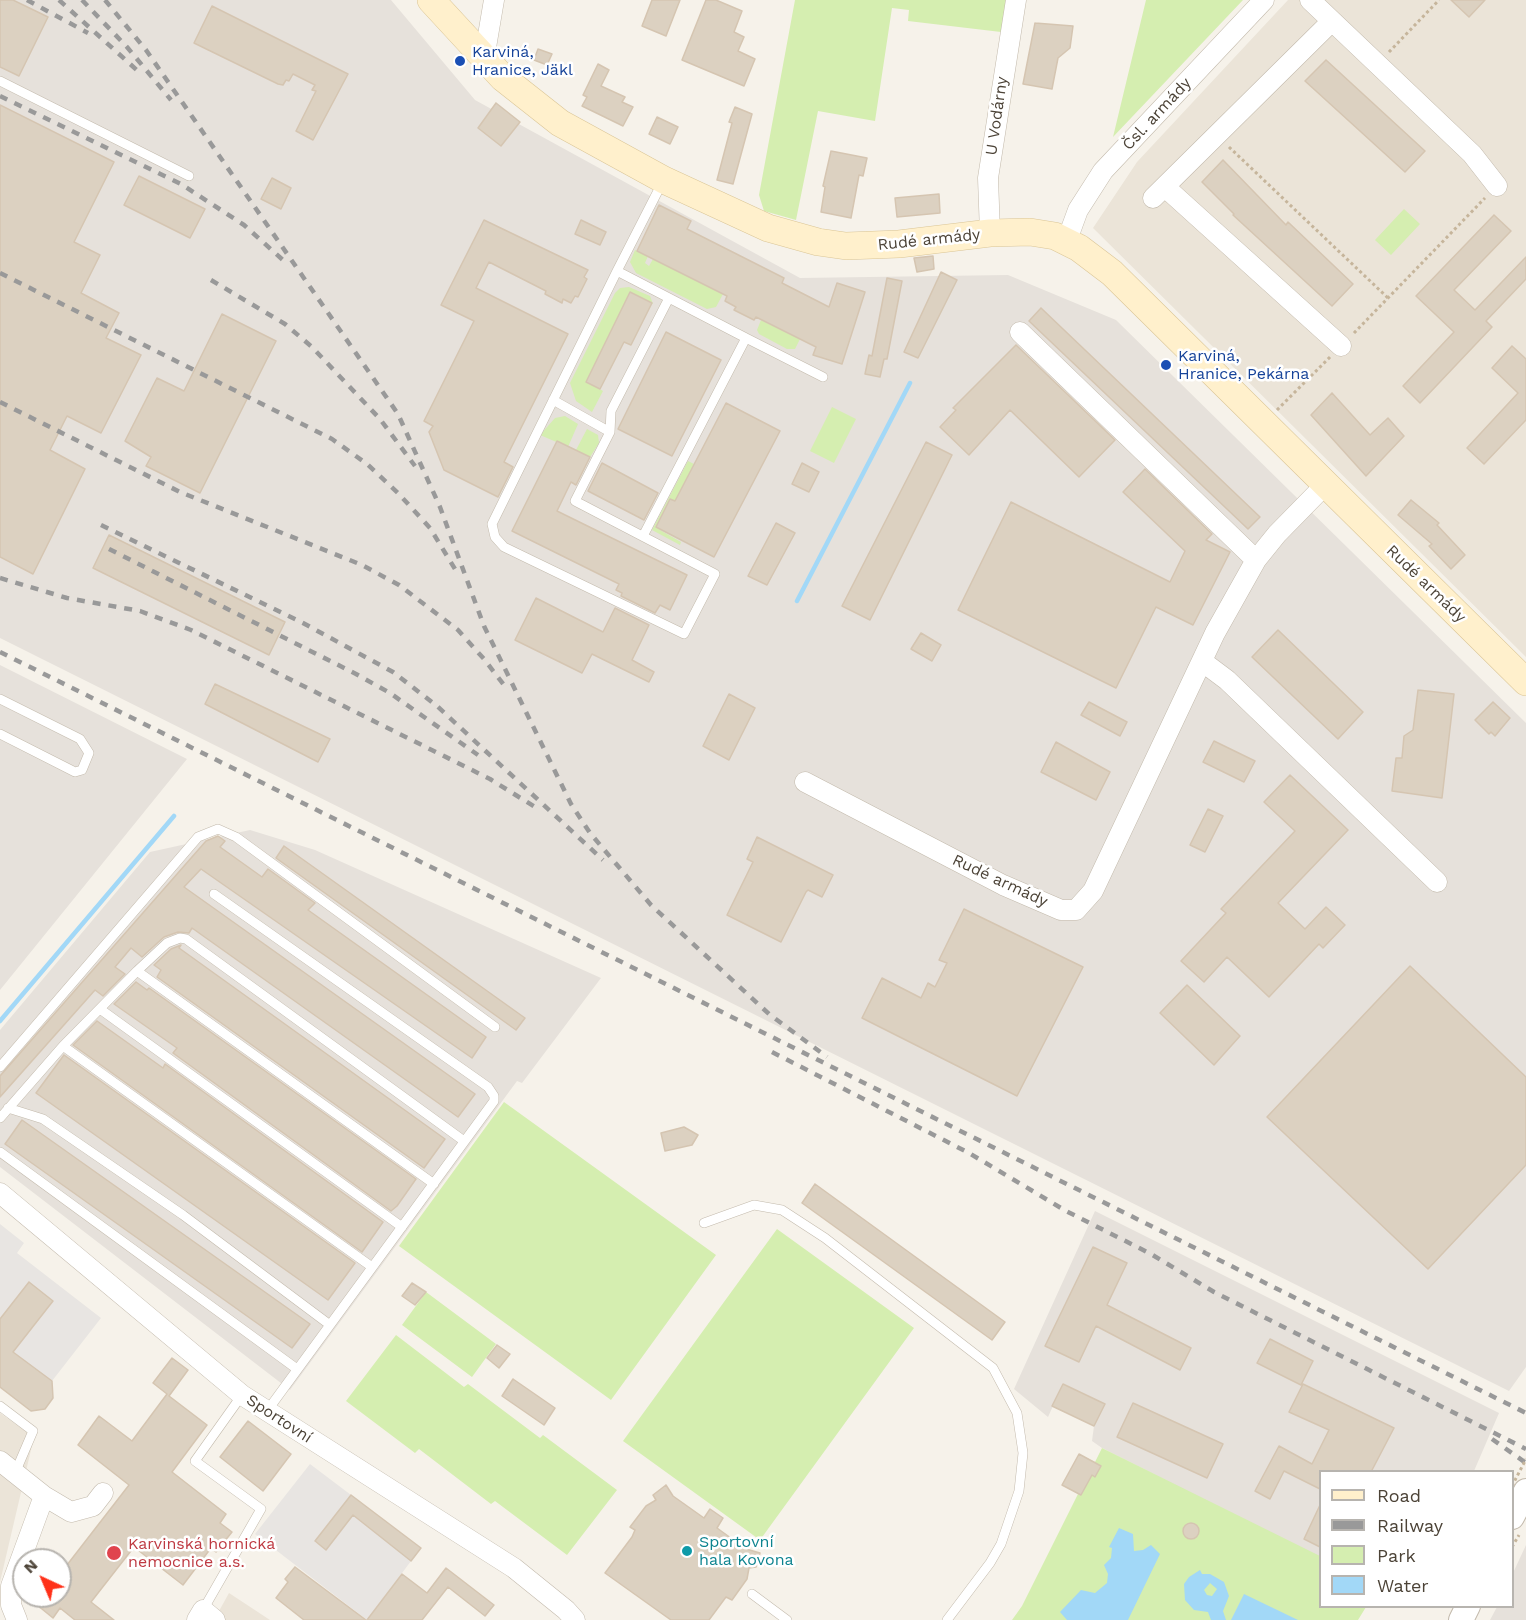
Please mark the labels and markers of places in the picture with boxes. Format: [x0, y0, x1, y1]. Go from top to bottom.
place label: Karviná, Hranice, Jäkl [472, 42, 573, 80]
marker: Karviná, Hranice, Jäkl [453, 54, 467, 68]
place label: Karviná, Hranice, Pekárna [1178, 346, 1309, 384]
marker: Karviná, Hranice, Pekárna [1159, 358, 1173, 372]
place label: Sportovní hala Kovona [699, 1532, 794, 1570]
place label: Karvinská hornická nemocnice a.s. [128, 1534, 275, 1572]
marker: Karvinská hornická nemocnice a.s. [105, 1544, 123, 1562]
marker: Sportovní hala Kovona [680, 1544, 694, 1558]

